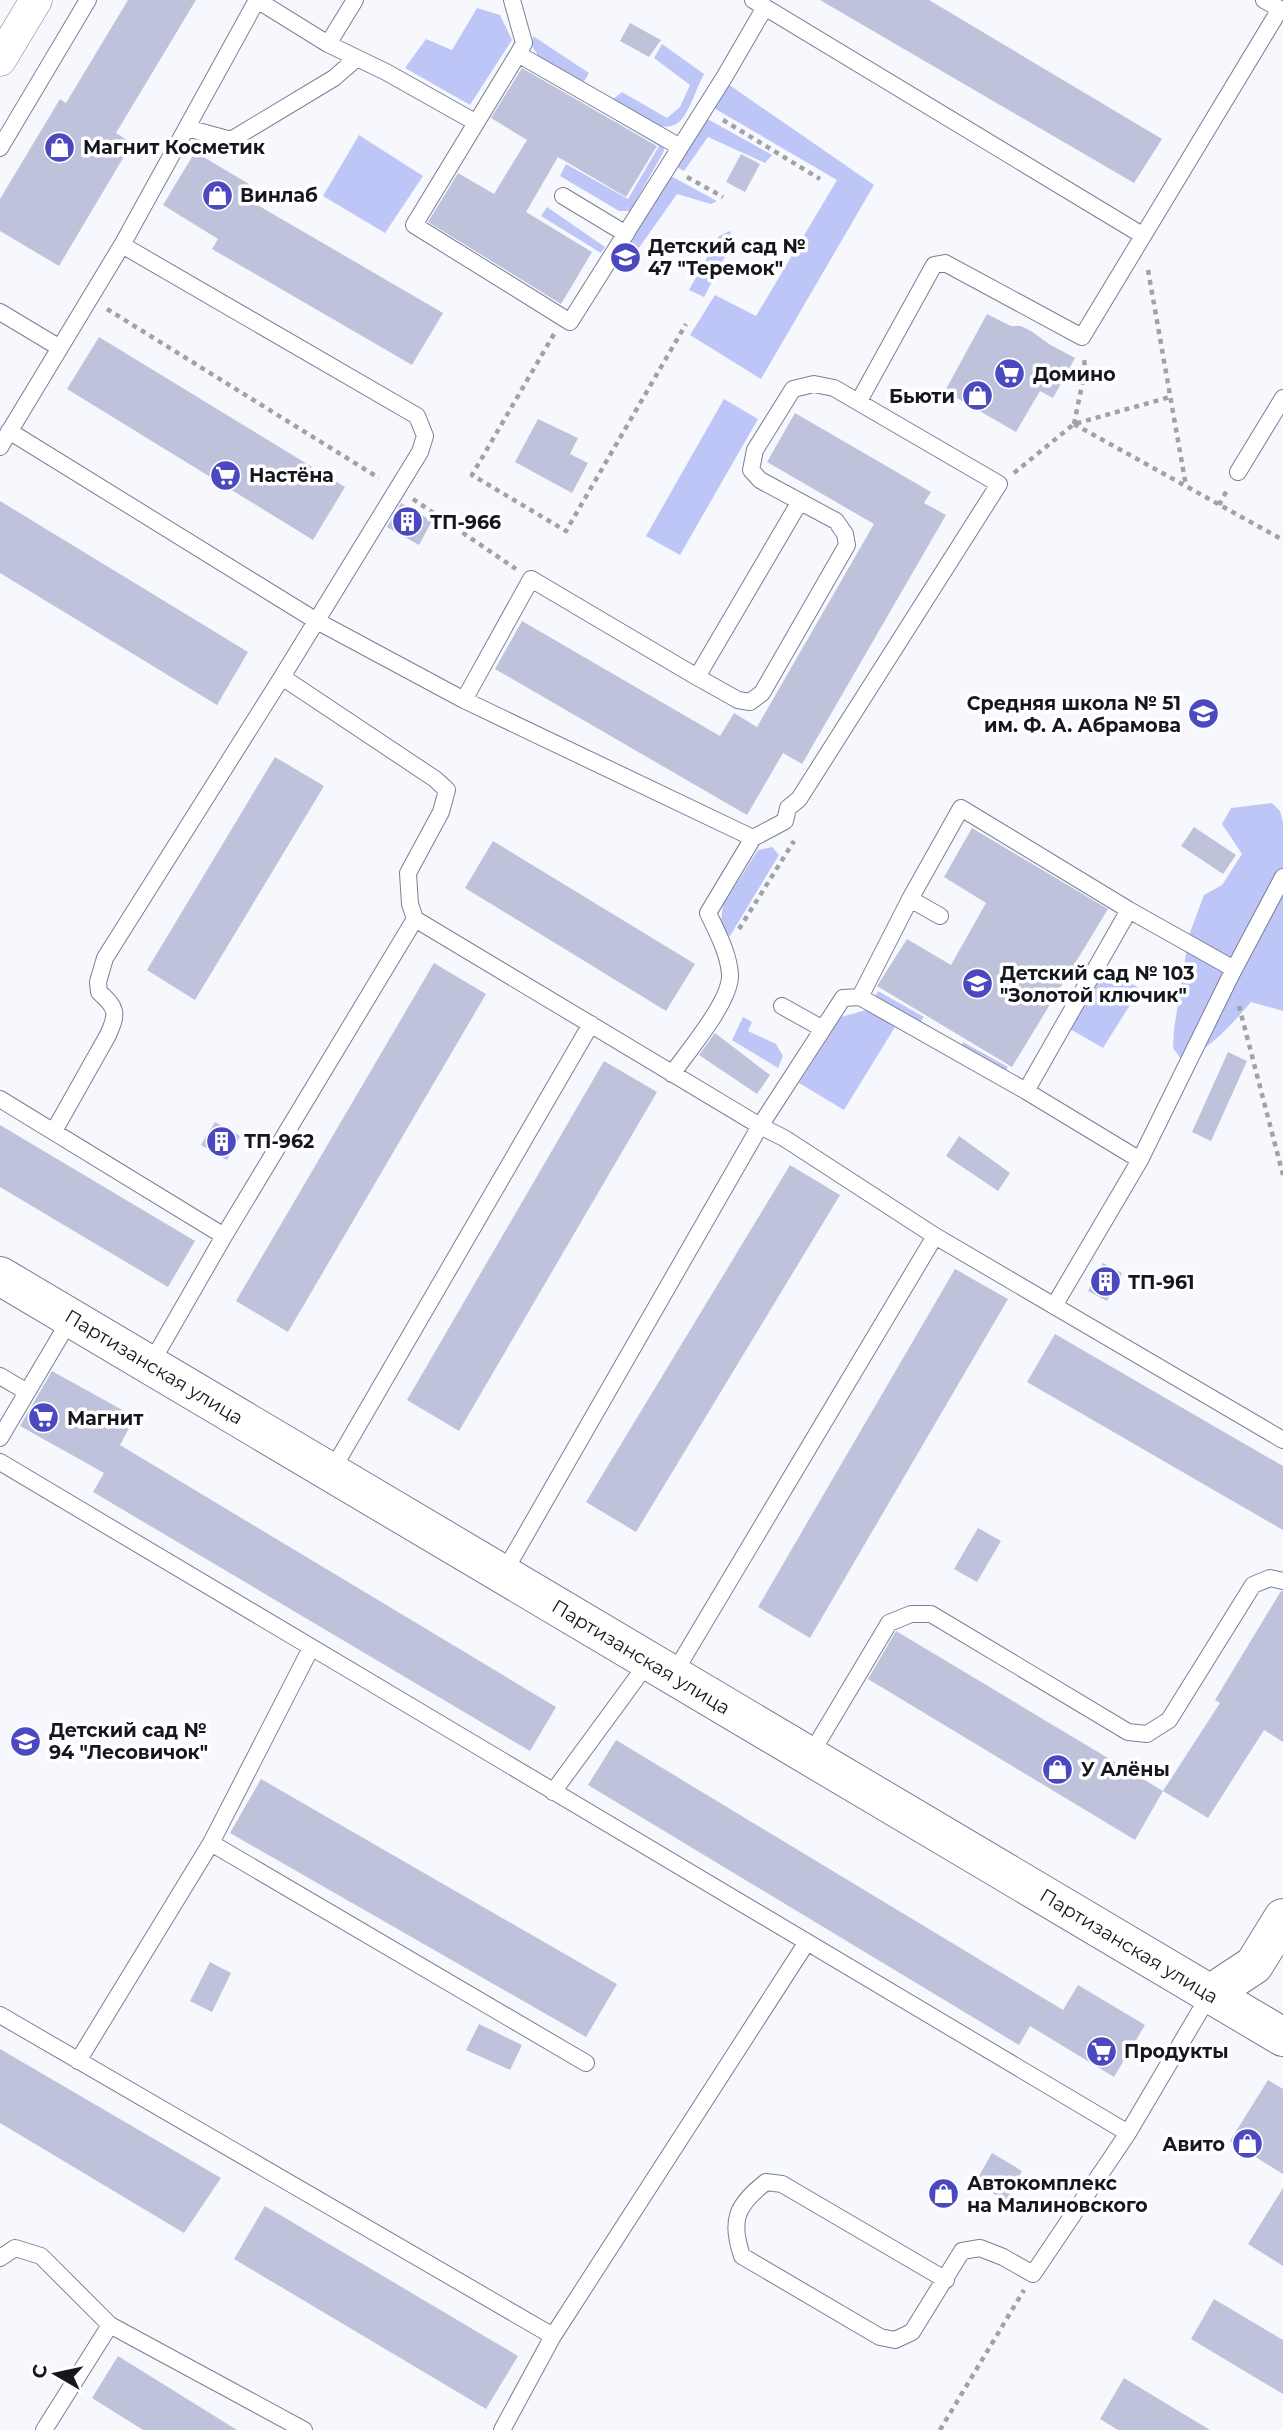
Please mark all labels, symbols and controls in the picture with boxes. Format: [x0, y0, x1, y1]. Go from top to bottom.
shop icon: Магнит Косметик [43, 130, 77, 164]
place label: Магнит Косметик [83, 136, 266, 159]
shop icon: Винлаб [200, 178, 234, 212]
place label: Винлаб [240, 184, 318, 207]
place label: Детский сад № 47 "Теремок" [648, 235, 806, 280]
school or university icon: Детский сад № 47 "Теремок" [608, 240, 642, 274]
supermarket icon: Домино [993, 357, 1027, 391]
place label: Домино [1033, 363, 1116, 386]
shop icon: Бьюти [961, 379, 995, 413]
place label: Бьюти [889, 385, 955, 408]
supermarket icon: Настёна [209, 458, 243, 492]
place label: Настёна [249, 464, 334, 487]
building icon: ТП-966 [390, 505, 424, 539]
place label: ТП-966 [430, 511, 501, 534]
place label: Средняя школа № 51 им. Ф. А. Абрамова [967, 692, 1181, 737]
school or university icon: Средняя школа № 51 им. Ф. А. Абрамова [1187, 697, 1221, 731]
place label: Детский сад № 103 "Золотой ключик" [1000, 962, 1194, 1007]
school or university icon: Детский сад № 103 "Золотой ключик" [960, 967, 994, 1001]
building icon: ТП-962 [204, 1124, 238, 1158]
place label: ТП-962 [244, 1130, 314, 1153]
building icon: ТП-961 [1088, 1265, 1122, 1299]
place label: ТП-961 [1128, 1271, 1195, 1294]
street label: Партизанская улица [61, 1305, 247, 1429]
supermarket icon: Магнит [27, 1401, 61, 1435]
place label: Магнит [67, 1407, 144, 1430]
street label: Партизанская улица [548, 1595, 734, 1719]
place label: Детский сад № 94 "Лесовичок" [49, 1719, 208, 1764]
school or university icon: Детский сад № 94 "Лесовичок" [9, 1724, 43, 1758]
shop icon: У Алёны [1041, 1752, 1075, 1786]
place label: У Алёны [1081, 1758, 1170, 1781]
street label: Партизанская улица [1036, 1884, 1222, 2008]
supermarket icon: Продукты [1084, 2034, 1118, 2068]
place label: Продукты [1124, 2040, 1228, 2063]
shop icon: Авито [1231, 2127, 1265, 2161]
place label: Авито [1162, 2133, 1225, 2156]
place label: Автокомплекс на Малиновского [967, 2172, 1148, 2217]
shop icon: Автокомплекс на Малиновского [927, 2177, 961, 2211]
north arrow [21, 2339, 91, 2409]
text: С [27, 2363, 52, 2380]

